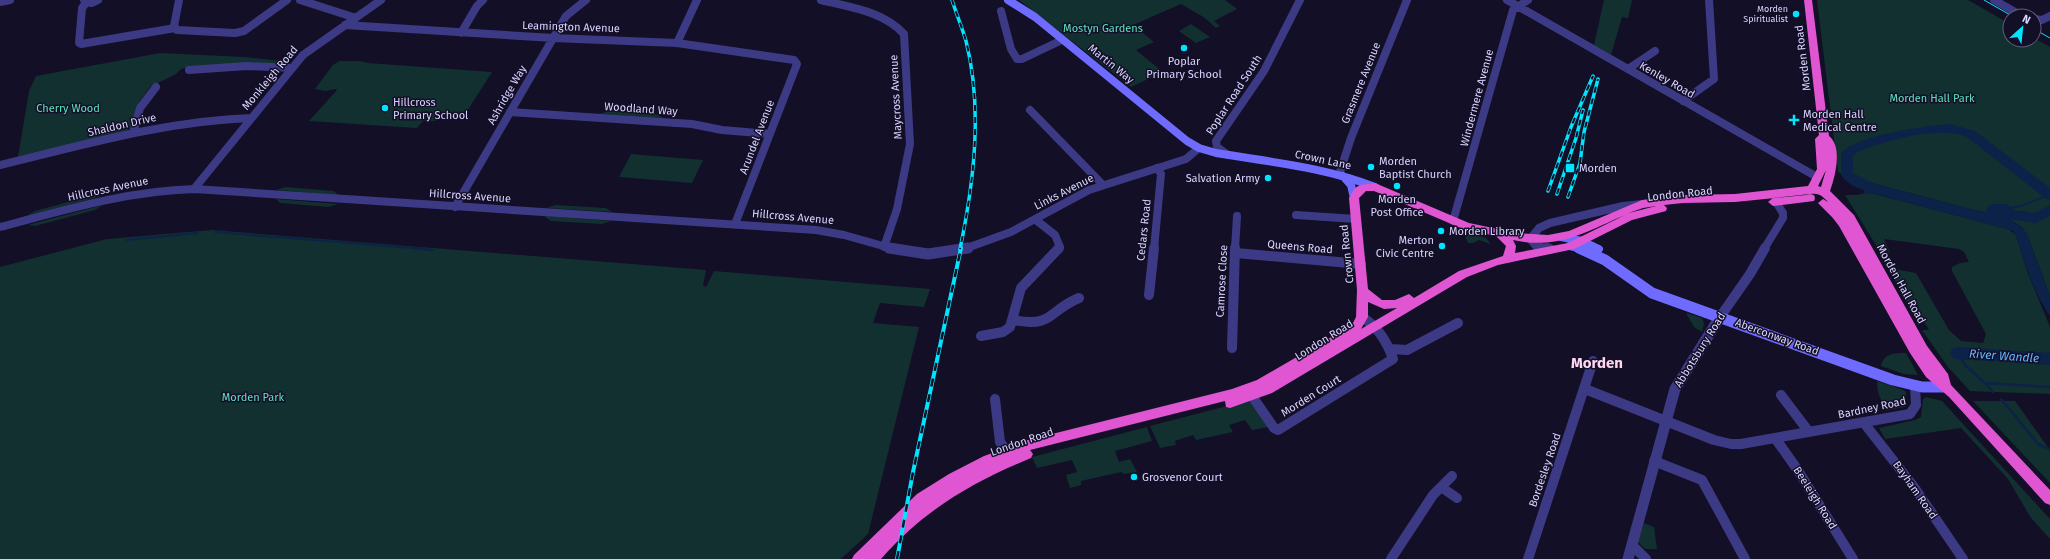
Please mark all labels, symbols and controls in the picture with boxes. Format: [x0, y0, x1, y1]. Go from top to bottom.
place label: Morden Spiritualist [1743, 4, 1789, 24]
north arrow [2002, 8, 2042, 48]
marker: Morden Spiritualist [1791, 9, 1801, 19]
text: N [2020, 12, 2033, 27]
street label: Leamington Avenue [522, 19, 620, 35]
park label: Mostyn Gardens [1063, 22, 1143, 35]
street label: Morden Road [1793, 24, 1813, 92]
street label: Grasmere Avenue [1339, 40, 1383, 126]
street label: Martin Way [1085, 42, 1137, 87]
street label: Monkleigh Road [239, 43, 301, 113]
marker: Poplar Primary School [1179, 43, 1189, 53]
street label: Windermere Avenue [1458, 48, 1496, 148]
street label: Poplar Road South [1203, 53, 1265, 137]
street label: Maycross Avenue [887, 54, 905, 140]
place label: Poplar Primary School [1146, 55, 1222, 81]
street label: Kenley Road [1637, 59, 1697, 101]
street label: Ashridge Way [485, 63, 529, 127]
park label: Morden Hall Park [1889, 92, 1975, 105]
place label: Hillcross Primary School [393, 96, 468, 122]
street label: Arundel Avenue [737, 98, 777, 176]
street label: Woodland Way [604, 100, 679, 118]
park label: Cherry Wood [36, 102, 100, 115]
marker: Hillcross Primary School [380, 103, 390, 113]
place label: Morden Hall Medical Centre [1803, 108, 1877, 134]
street label: Shaldon Drive [87, 111, 157, 139]
marker: Morden Hall Medical Centre [1788, 114, 1800, 126]
street label: Crown Lane [1294, 148, 1352, 172]
place label: Morden Baptist Church [1379, 155, 1452, 181]
marker: Morden Baptist Church [1366, 162, 1376, 172]
marker: Morden [1564, 162, 1576, 174]
place label: Morden [1579, 162, 1617, 175]
street label: Links Avenue [1032, 171, 1096, 213]
place label: Salvation Army [1186, 172, 1261, 185]
marker: Salvation Army [1263, 173, 1273, 183]
street label: Hillcross Avenue [66, 174, 150, 204]
marker: Morden Post Office [1392, 181, 1402, 191]
street label: London Road [1647, 184, 1713, 204]
street label: Hillcross Avenue [429, 187, 511, 205]
place label: Morden Post Office [1370, 193, 1424, 219]
street label: Cedars Road [1134, 198, 1154, 262]
street label: Hillcross Avenue [752, 207, 834, 227]
street label: Crown Road [1337, 224, 1357, 284]
place label: Morden Library [1449, 225, 1525, 238]
marker: Morden Library [1436, 226, 1446, 236]
place label: Merton Civic Centre [1376, 234, 1434, 260]
street label: Queens Road [1267, 238, 1333, 256]
marker: Merton Civic Centre [1437, 241, 1447, 251]
street label: Morden Hall Road [1874, 242, 1928, 326]
street label: Camrose Close [1214, 244, 1230, 318]
street label: Abbotsbury Road [1672, 310, 1728, 390]
street label: Aberconway Road [1733, 316, 1821, 358]
street label: London Road [1293, 317, 1355, 363]
water label: River Wandle [1968, 347, 2040, 365]
district label: Morden [1571, 354, 1623, 372]
street label: Morden Court [1279, 373, 1343, 419]
park label: Morden Park [222, 391, 285, 404]
street label: Bardney Road [1837, 394, 1907, 422]
street label: London Road [989, 425, 1055, 459]
street label: Bordesley Road [1526, 431, 1564, 509]
street label: Bayham Road [1890, 458, 1940, 522]
street label: Beeleigh Road [1791, 464, 1839, 532]
place label: Grosvenor Court [1142, 471, 1223, 484]
marker: Grosvenor Court [1129, 472, 1139, 482]

